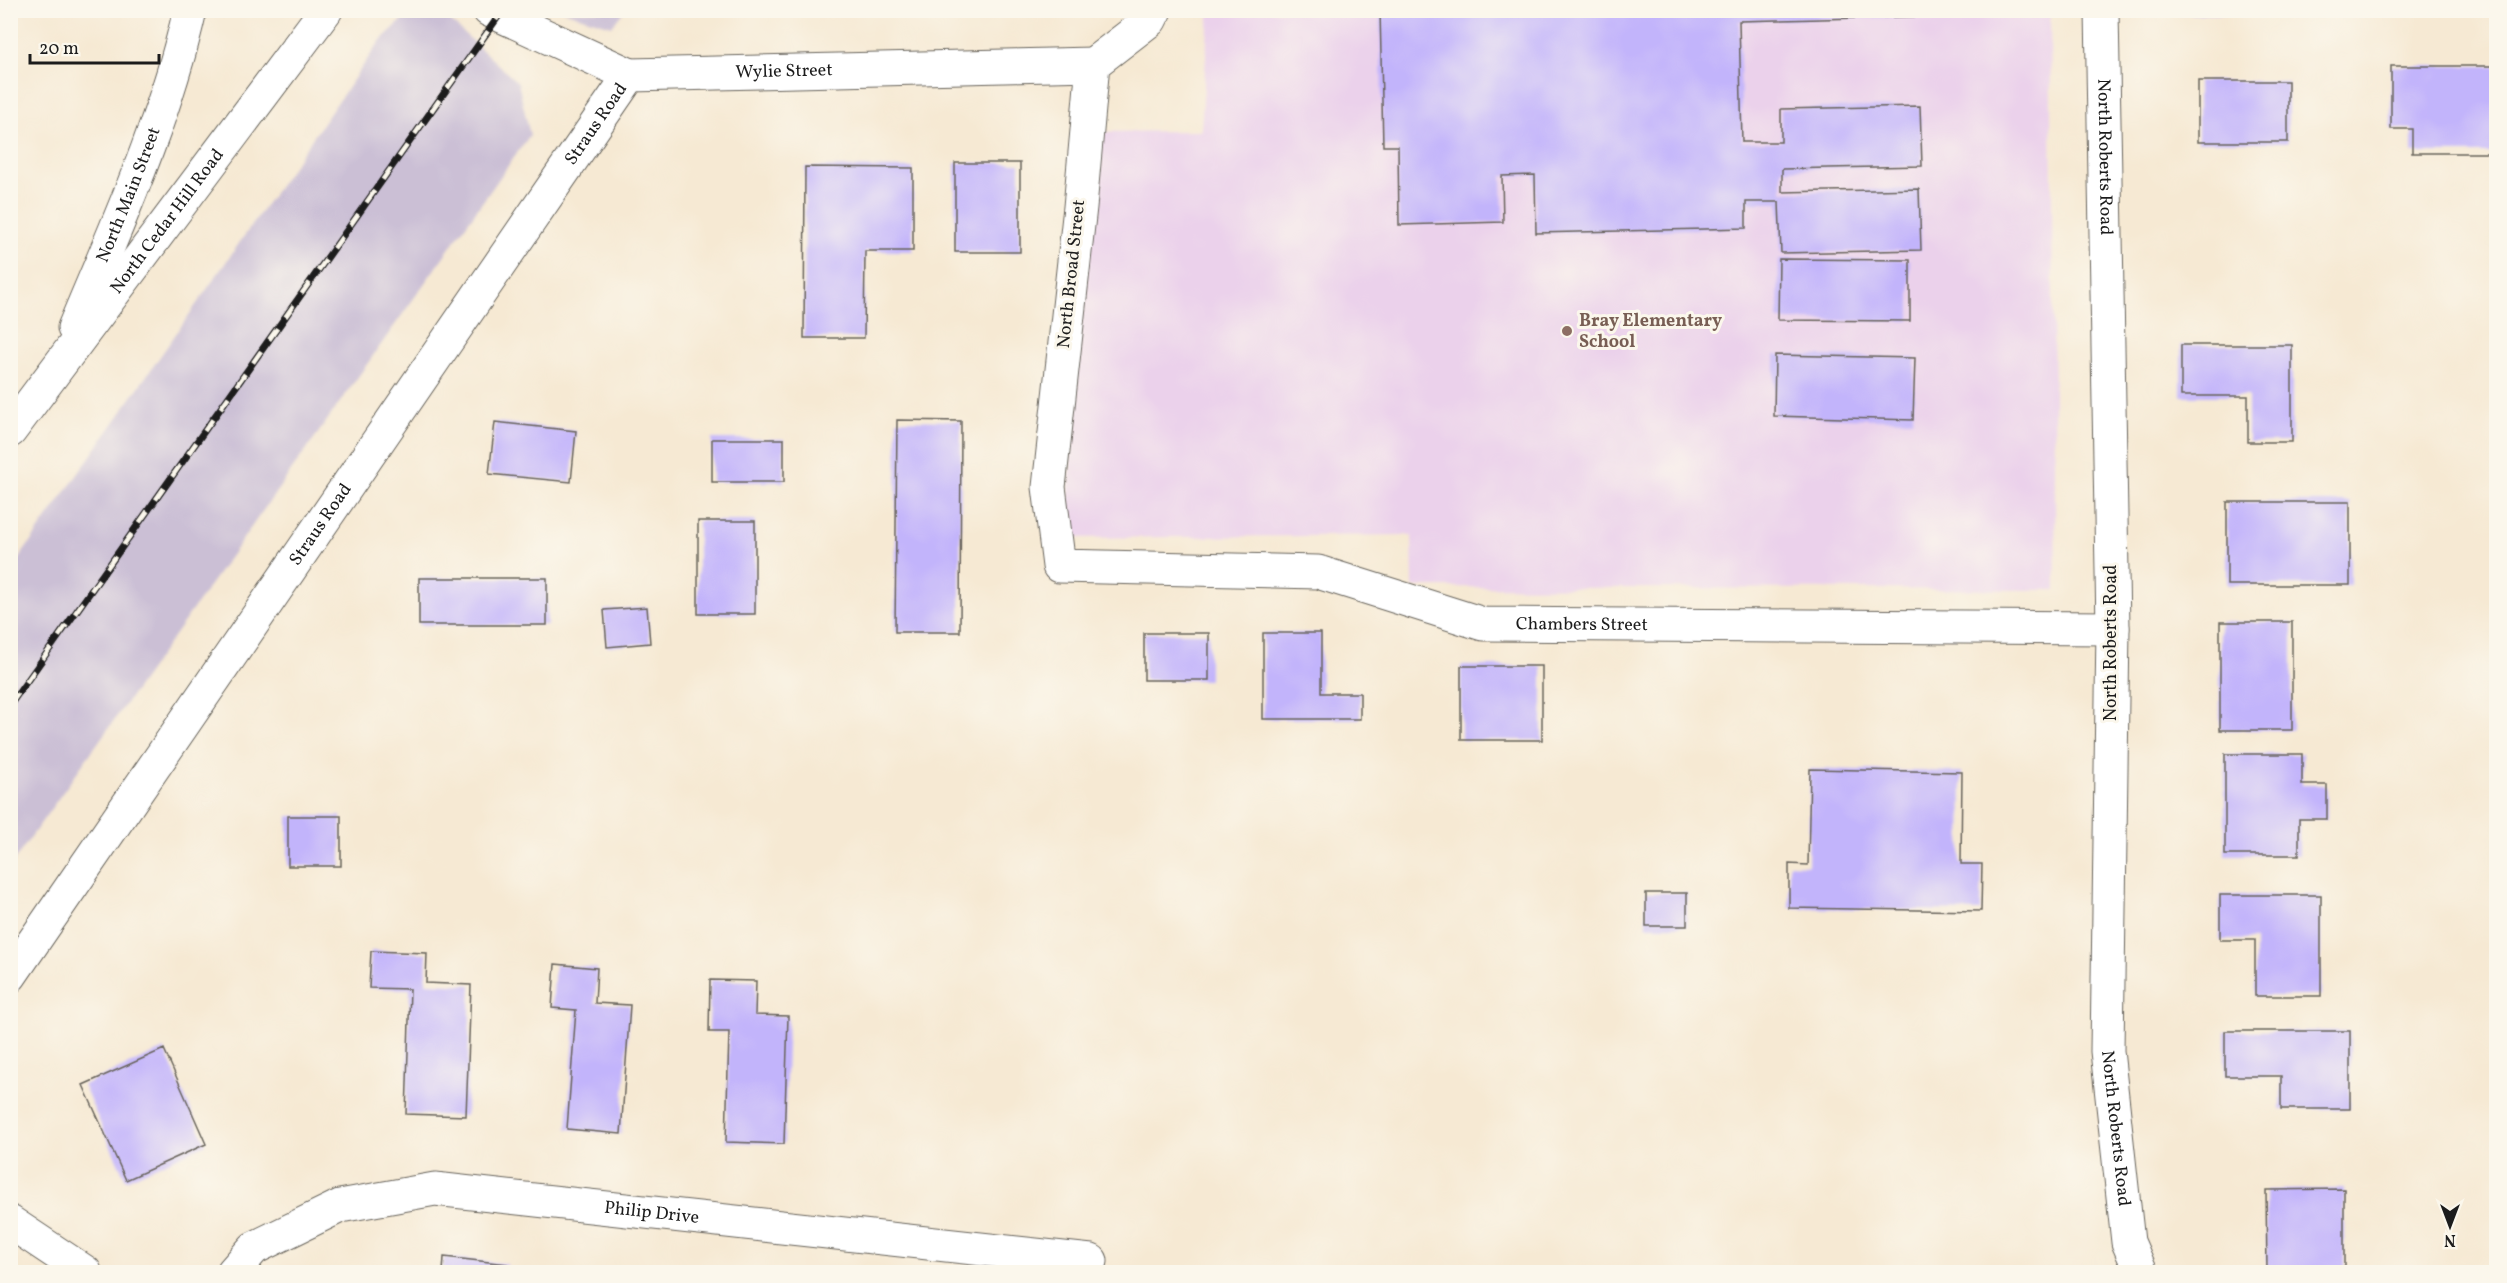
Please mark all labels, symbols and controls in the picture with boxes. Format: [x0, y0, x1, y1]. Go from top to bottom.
scale bar [30, 27, 159, 65]
text: 20 m [39, 37, 79, 62]
street label: Wylie Street [735, 58, 833, 85]
street label: Straus Road [559, 78, 633, 170]
street label: North Roberts Road [2091, 78, 2119, 236]
street label: North Main Street [90, 124, 167, 266]
street label: North Cedar Hill Road [105, 144, 230, 299]
street label: North Broad Street [1052, 198, 1092, 350]
place label: Bray Elementary School [1579, 309, 1722, 355]
marker: Bray Elementary School [1560, 324, 1574, 338]
street label: Straus Road [283, 478, 358, 571]
street label: North Roberts Road [2099, 565, 2124, 721]
street label: Chambers Street [1516, 612, 1648, 638]
street label: North Roberts Road [2095, 1049, 2137, 1208]
street label: Philip Drive [603, 1195, 700, 1230]
north arrow [2420, 1196, 2480, 1256]
text: N [2444, 1228, 2456, 1250]

